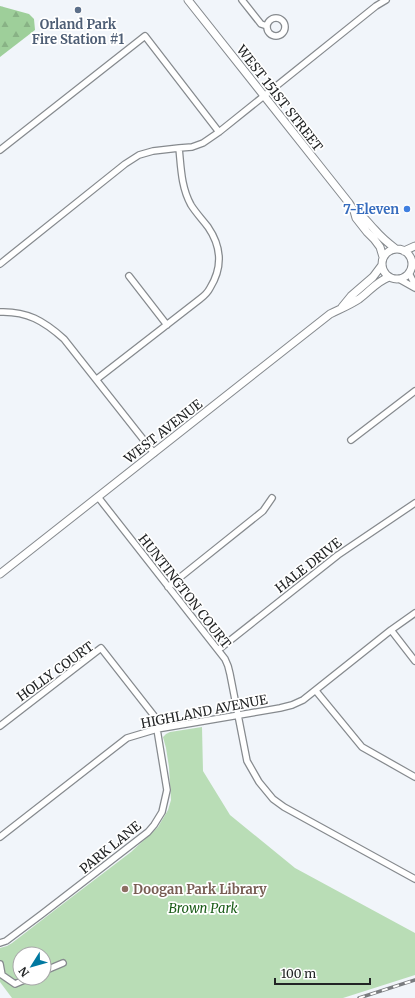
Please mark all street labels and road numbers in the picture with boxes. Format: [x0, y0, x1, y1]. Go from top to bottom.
street label: WEST 151ST STREET [232, 41, 326, 155]
street label: WEST AVENUE [120, 395, 206, 468]
street label: HUNTINGTON COURT [135, 531, 235, 652]
street label: HALE DRIVE [272, 534, 345, 597]
street label: HOLLY COURT [14, 638, 97, 705]
street label: HIGHLAND AVENUE [139, 691, 270, 732]
street label: PARK LANE [76, 817, 145, 877]

